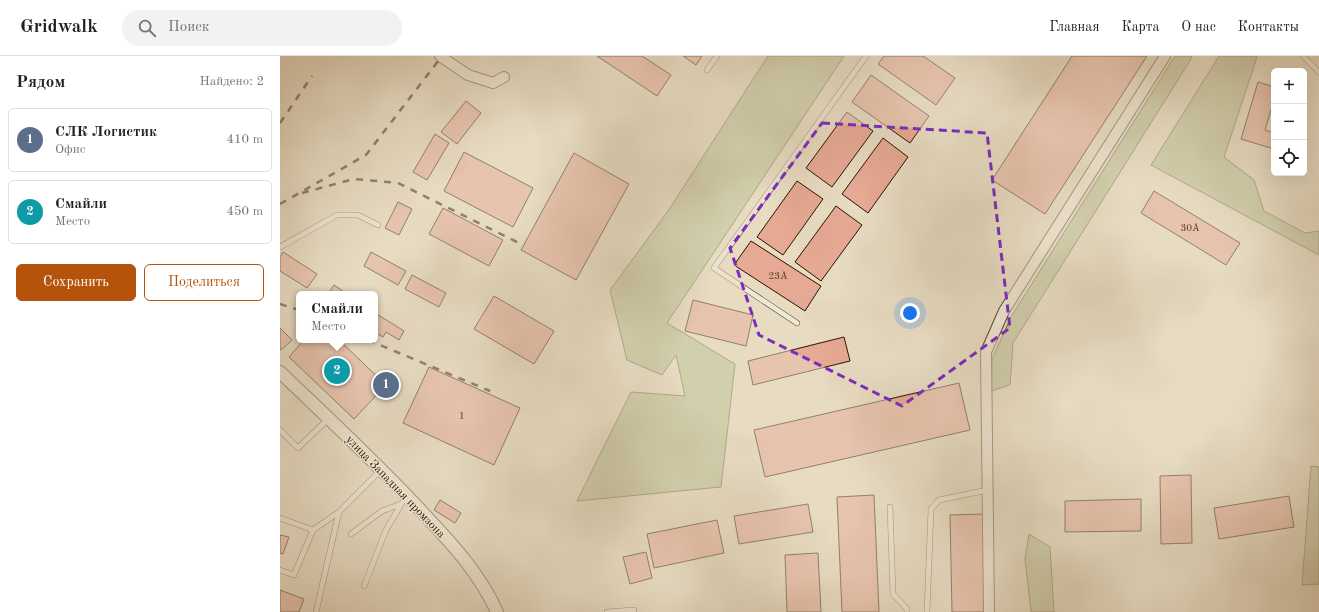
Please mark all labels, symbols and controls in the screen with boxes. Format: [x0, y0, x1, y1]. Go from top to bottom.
search box [122, 10, 402, 46]
icon: search [136, 17, 158, 39]
text: Gridwalk [20, 18, 98, 37]
text: Поиск [168, 20, 209, 35]
text: Главная [1049, 20, 1099, 34]
text: Карта [1121, 20, 1159, 34]
text: О нас [1181, 20, 1216, 34]
text: Контакты [1238, 20, 1299, 34]
map controls [1271, 68, 1307, 176]
button: + [1271, 68, 1307, 104]
text: Рядом [16, 74, 65, 91]
text: Найдено: 2 [200, 75, 264, 88]
button: − [1271, 104, 1307, 140]
text: СЛК Логистик [55, 125, 157, 140]
text: 1 [26, 133, 34, 146]
text: 410 m [226, 133, 263, 146]
button: locate [1271, 140, 1307, 176]
text: Офис [55, 143, 85, 156]
text: Смайли [55, 197, 107, 212]
text: 2 [26, 205, 34, 218]
text: 450 m [226, 205, 263, 218]
text: Место [55, 215, 90, 228]
house number: 30А [1180, 223, 1200, 233]
button: Сохранить [16, 264, 136, 301]
button: Поделиться [144, 264, 264, 301]
house number: 23А [768, 271, 788, 281]
popup [296, 291, 378, 343]
text: Смайли [311, 302, 363, 317]
your location [900, 303, 920, 323]
text: Место [311, 320, 346, 333]
pin: 2 [324, 356, 350, 386]
pin: 1 [373, 370, 399, 400]
house number: 1 [459, 411, 465, 421]
street label: улица Западная промзона [343, 433, 447, 541]

